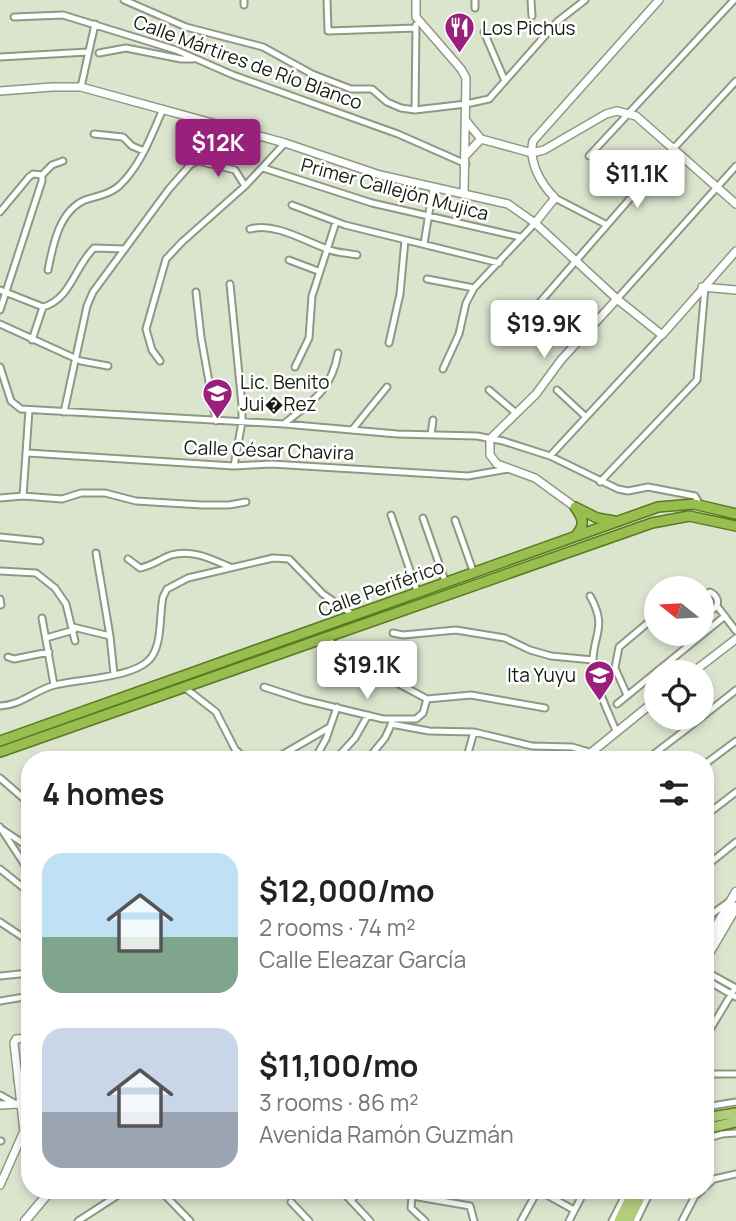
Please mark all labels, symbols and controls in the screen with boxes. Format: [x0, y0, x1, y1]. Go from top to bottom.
street label: Calle Mártires de Río Blanco [130, 8, 366, 116]
restaurant icon: Los Pichus [442, 11, 476, 55]
place label: Los Pichus [482, 15, 576, 41]
pin: $12K [177, 120, 259, 179]
text: $12K [191, 126, 245, 158]
pin: $11.1K [580, 150, 694, 210]
street label: Primer Callejón Mujica [298, 151, 492, 227]
text: $11.1K [606, 157, 668, 189]
pin: $19.9K [487, 300, 601, 360]
text: $19.9K [507, 307, 581, 339]
place label: Lic. Benito Jui�Rez [240, 369, 330, 417]
school or university icon: Lic. Benito Jui�Rez [200, 376, 234, 420]
street label: Calle César Chavira [184, 434, 354, 466]
street label: Calle Periférico [314, 553, 448, 623]
north arrow [644, 576, 714, 646]
map controls [644, 576, 714, 730]
pin: $19.1K [310, 642, 424, 701]
text: $19.1K [333, 648, 401, 680]
school or university icon: Ita Yuyu [582, 658, 616, 702]
button: locate [644, 660, 714, 730]
place label: Ita Yuyu [507, 662, 576, 688]
text: 4 homes [42, 773, 165, 814]
icon: filters [655, 774, 693, 812]
text: $12,000/mo [259, 870, 435, 911]
icon: home [98, 881, 182, 965]
text: 2 rooms · 74 m² [259, 911, 415, 943]
text: Calle Eleazar García [259, 943, 466, 975]
text: $11,100/mo [259, 1045, 418, 1086]
icon: home [98, 1056, 182, 1140]
text: 3 rooms · 86 m² [259, 1086, 419, 1118]
text: Avenida Ramón Guzmán [259, 1118, 514, 1150]

